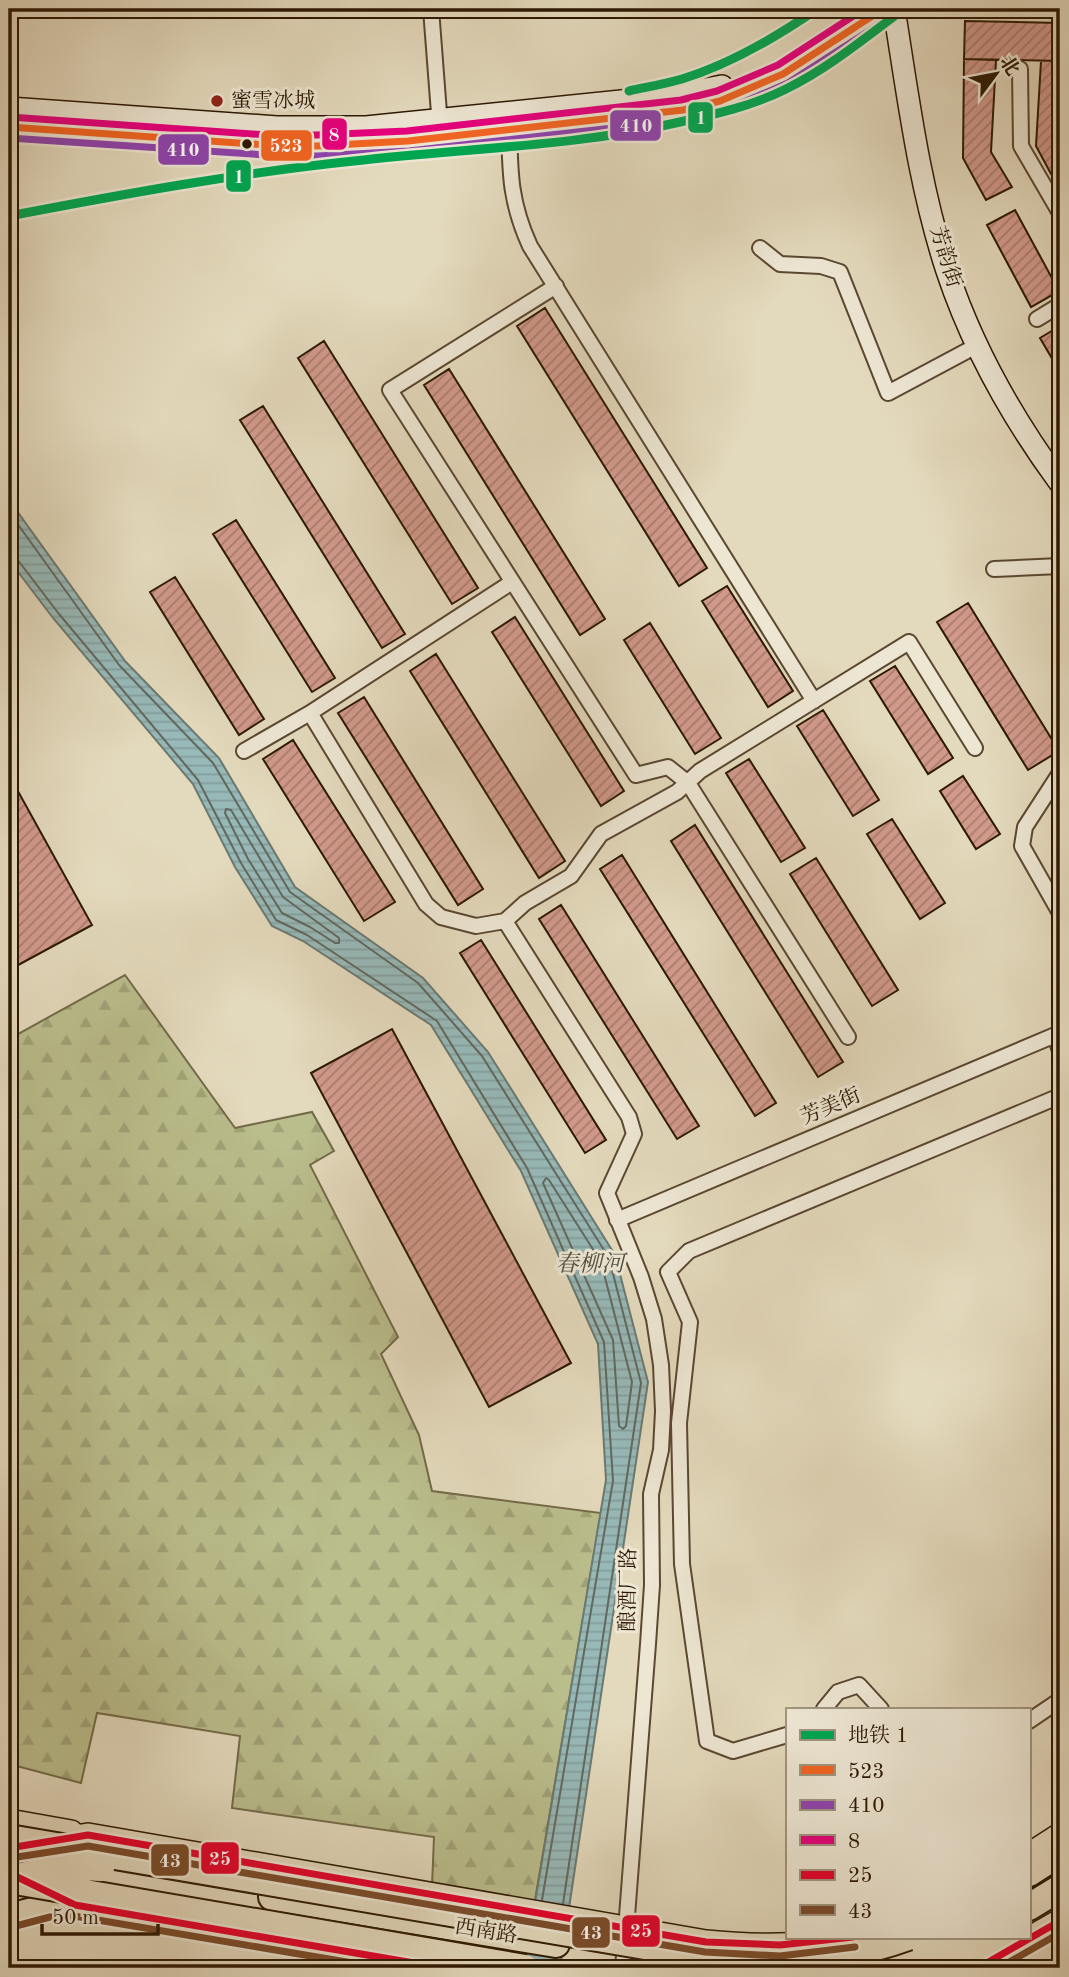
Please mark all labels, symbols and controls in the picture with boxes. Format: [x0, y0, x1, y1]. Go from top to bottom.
north arrow [960, 38, 1030, 108]
text: 北 [995, 52, 1023, 79]
place label: 蜜雪冰城 [231, 89, 315, 112]
marker: 蜜雪冰城 [209, 93, 225, 109]
line badge: 1 [687, 101, 714, 134]
line badge: 410 [609, 109, 662, 142]
text: 1 [695, 110, 707, 129]
line badge: 8 [321, 117, 348, 151]
text: 410 [619, 118, 653, 137]
text: 8 [328, 127, 340, 146]
line badge: 523 [260, 129, 313, 162]
line badge: 410 [157, 133, 210, 166]
unlabelled marker [240, 137, 254, 151]
text: 523 [269, 138, 303, 157]
text: 410 [166, 142, 200, 161]
line badge: 1 [225, 159, 252, 193]
text: 1 [233, 169, 245, 188]
street label: 芳韵街 [926, 223, 966, 290]
street label: 芳美街 [797, 1083, 864, 1129]
water label: 春柳河 [556, 1251, 629, 1276]
street label: 酿酒厂路 [616, 1548, 640, 1632]
legend [786, 1708, 1030, 1938]
text: 地铁 1 [848, 1724, 908, 1747]
text: 523 [848, 1762, 885, 1783]
text: 410 [848, 1796, 885, 1817]
text: 8 [848, 1832, 860, 1853]
line badge: 25 [200, 1841, 240, 1875]
line badge: 43 [150, 1843, 190, 1877]
text: 25 [209, 1851, 231, 1870]
text: 43 [159, 1853, 181, 1872]
text: 25 [848, 1866, 872, 1887]
scale bar [42, 1893, 158, 1937]
text: 43 [848, 1902, 872, 1923]
text: 50 m [52, 1908, 99, 1929]
line badge: 25 [621, 1914, 661, 1948]
street label: 西南路 [453, 1915, 519, 1947]
line badge: 43 [571, 1916, 611, 1949]
text: 25 [630, 1923, 652, 1942]
text: 43 [580, 1925, 602, 1944]

